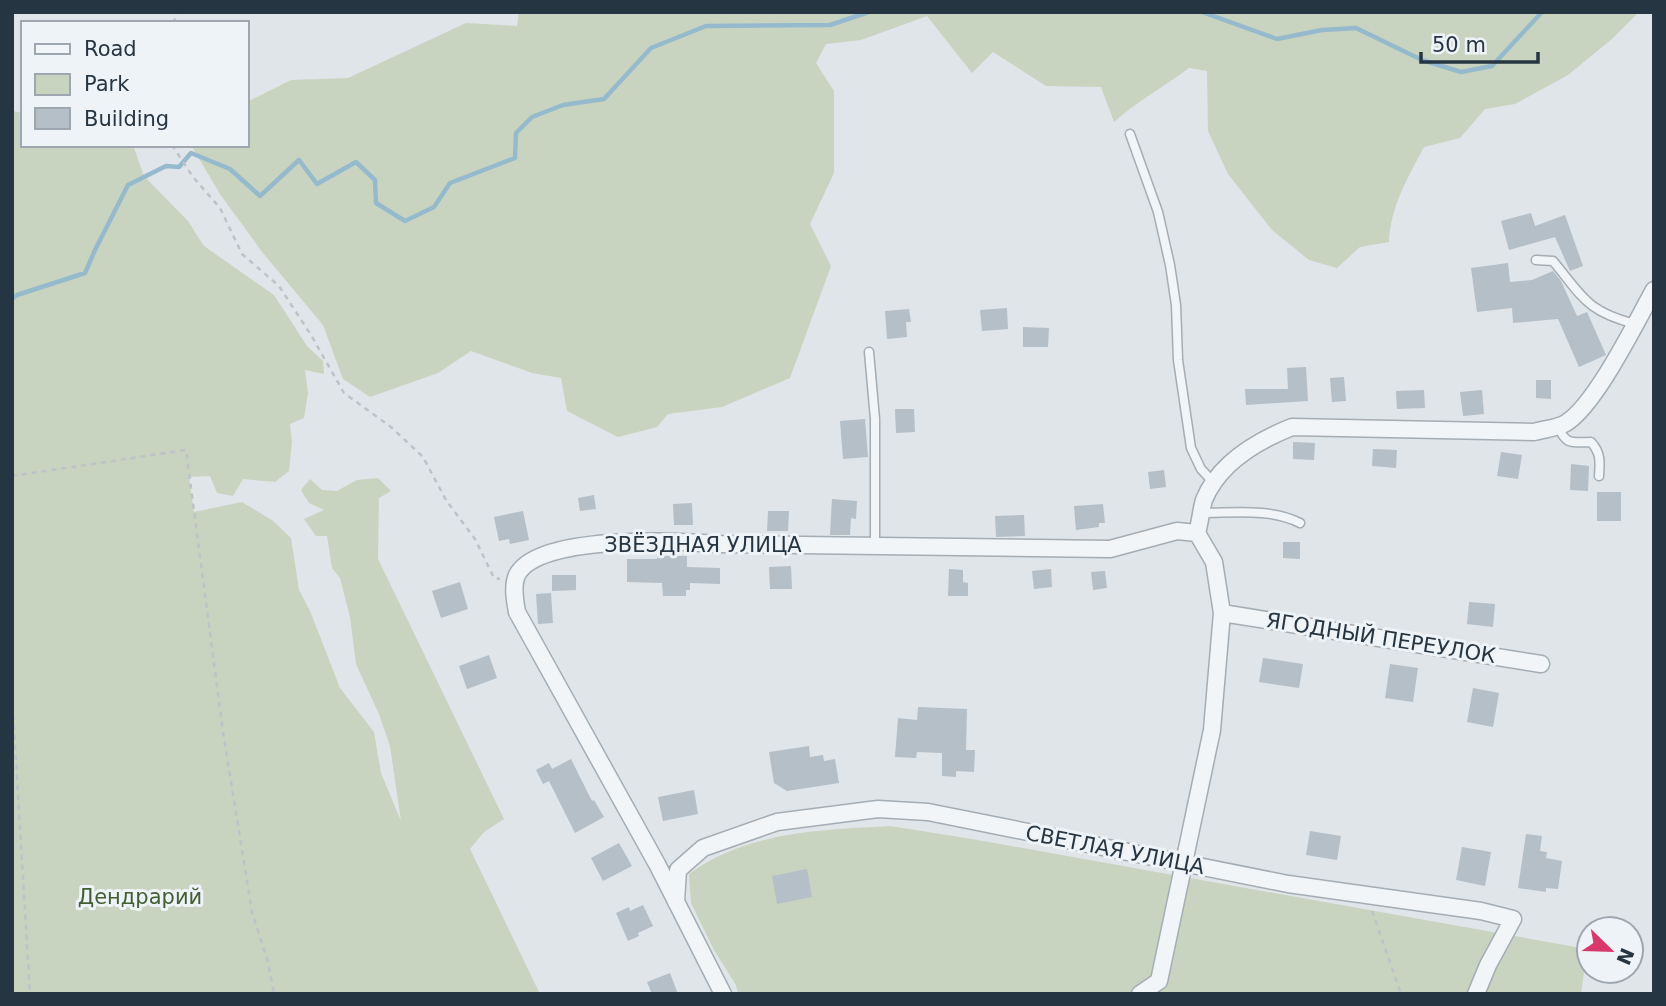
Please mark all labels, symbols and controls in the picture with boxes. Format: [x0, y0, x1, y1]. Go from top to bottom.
legend [21, 21, 248, 147]
scale bar [1421, 21, 1538, 65]
text: 50 m [1432, 33, 1486, 57]
text: Road [84, 37, 137, 61]
text: Park [84, 72, 130, 96]
text: Building [84, 107, 169, 131]
street label: ЗВЁЗДНАЯ УЛИЦА [604, 532, 802, 557]
street label: ЯГОДНЫЙ ПЕРЕУЛОК [1265, 607, 1498, 668]
street label: СВЕТЛАЯ УЛИЦА [1024, 821, 1207, 879]
park label: Дендрарий [78, 885, 202, 909]
north arrow [1575, 915, 1645, 985]
text: N [1612, 945, 1639, 968]

